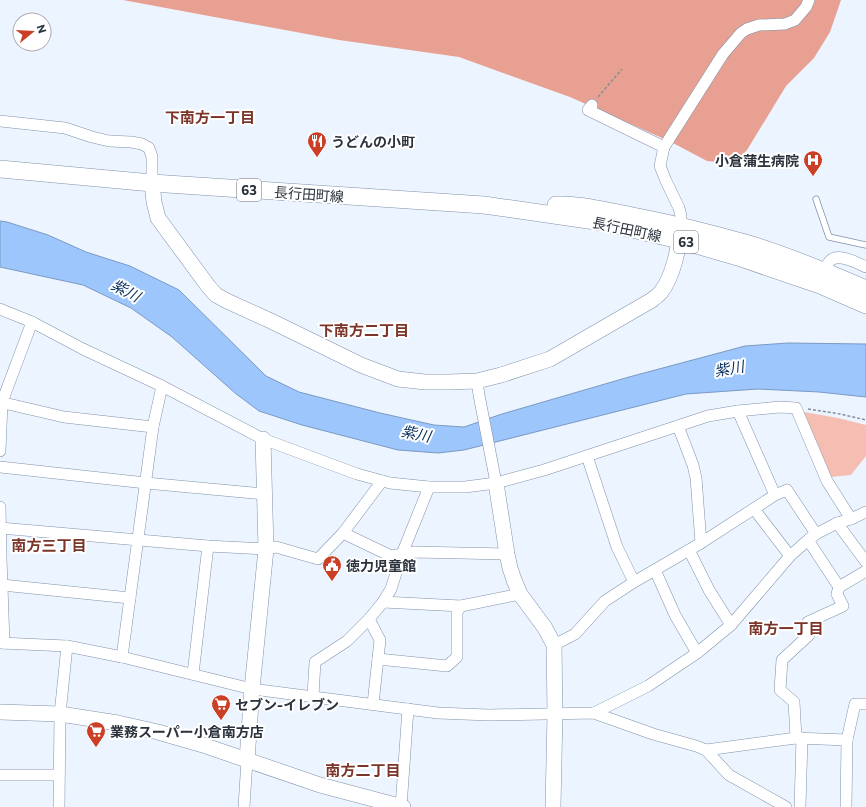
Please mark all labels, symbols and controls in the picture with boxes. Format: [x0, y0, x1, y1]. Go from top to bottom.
north arrow [12, 12, 52, 52]
text: N [35, 23, 49, 35]
district label: 下南方一丁目 [165, 108, 255, 126]
restaurant icon: うどんの小町 [306, 130, 328, 158]
place label: うどんの小町 [331, 133, 415, 150]
hospital icon: 小倉蒲生病院 [802, 149, 824, 177]
place label: 小倉蒲生病院 [715, 152, 799, 169]
road number: 63 [237, 179, 261, 201]
street label: 長行田町線 [273, 183, 345, 205]
street label: 長行田町線 [591, 213, 663, 245]
road number: 63 [674, 231, 698, 253]
water label: 紫川 [109, 275, 145, 306]
district label: 下南方二丁目 [319, 321, 409, 339]
water label: 紫川 [713, 356, 747, 379]
water label: 紫川 [400, 421, 434, 445]
district label: 南方三丁目 [11, 536, 87, 554]
public building icon: 徳力児童館 [321, 554, 343, 582]
place label: 徳力児童館 [346, 557, 416, 574]
district label: 南方一丁目 [748, 619, 824, 637]
supermarket icon: セブン-イレブン [210, 693, 232, 721]
place label: セブン-イレブン [235, 696, 339, 713]
supermarket icon: 業務スーパー小倉南方店 [85, 720, 107, 748]
place label: 業務スーパー小倉南方店 [110, 723, 264, 740]
district label: 南方二丁目 [325, 761, 401, 779]

